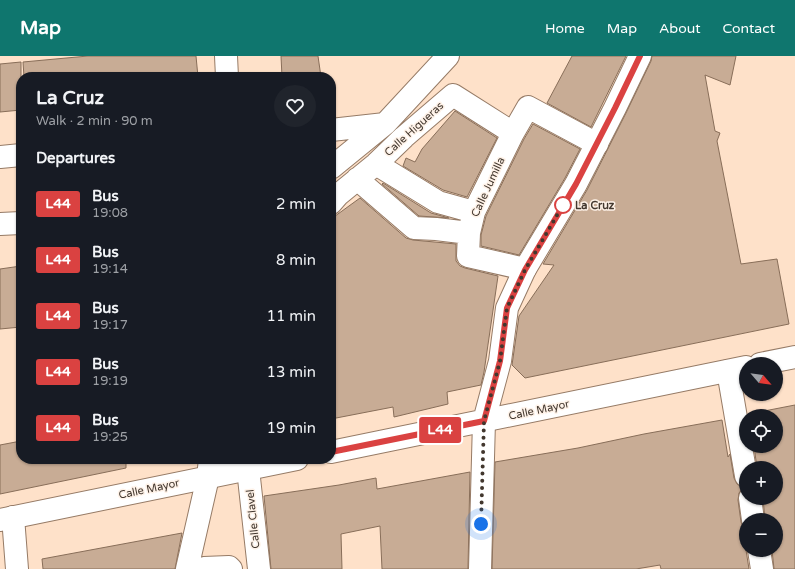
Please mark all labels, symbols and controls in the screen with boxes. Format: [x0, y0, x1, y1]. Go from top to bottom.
text: Map [20, 17, 61, 39]
text: Home [545, 20, 585, 37]
text: Map [607, 20, 637, 37]
text: About [659, 20, 701, 37]
text: Contact [723, 20, 775, 37]
button: heart [274, 85, 316, 127]
text: La Cruz [36, 87, 104, 109]
street label: Calle Higueras [382, 99, 446, 159]
text: Walk · 2 min · 90 m [36, 113, 153, 129]
text: Departures [36, 149, 115, 167]
street label: Calle Jumilla [468, 155, 508, 219]
text: Bus [92, 187, 119, 205]
text: L44 [45, 195, 71, 212]
text: 2 min [276, 195, 316, 213]
marker: La Cruz [554, 196, 572, 214]
place label: La Cruz [575, 199, 615, 212]
text: 19:08 [92, 205, 128, 221]
text: Bus [92, 243, 119, 261]
text: L44 [45, 251, 71, 268]
text: 8 min [276, 251, 316, 269]
text: 19:14 [92, 261, 128, 277]
text: Bus [92, 299, 119, 317]
text: L44 [45, 307, 71, 324]
text: 11 min [267, 307, 316, 325]
text: 19:17 [92, 317, 128, 333]
text: Bus [92, 355, 119, 373]
north arrow [739, 357, 783, 401]
map controls [739, 357, 783, 557]
text: L44 [45, 363, 71, 380]
text: 13 min [267, 363, 316, 381]
text: 19:19 [92, 373, 128, 389]
street label: Calle Mayor [507, 397, 571, 423]
button: locate [739, 409, 783, 453]
text: Bus [92, 411, 119, 429]
line badge: L44 [417, 417, 463, 443]
text: L44 [45, 419, 71, 436]
text: 19 min [267, 419, 316, 437]
text: L44 [427, 421, 453, 438]
text: 19:25 [92, 429, 128, 445]
button: + [739, 461, 783, 505]
street label: Calle Mayor [117, 476, 181, 502]
street label: Calle Clavel [243, 489, 263, 549]
button: − [739, 513, 783, 557]
your location [471, 514, 491, 534]

